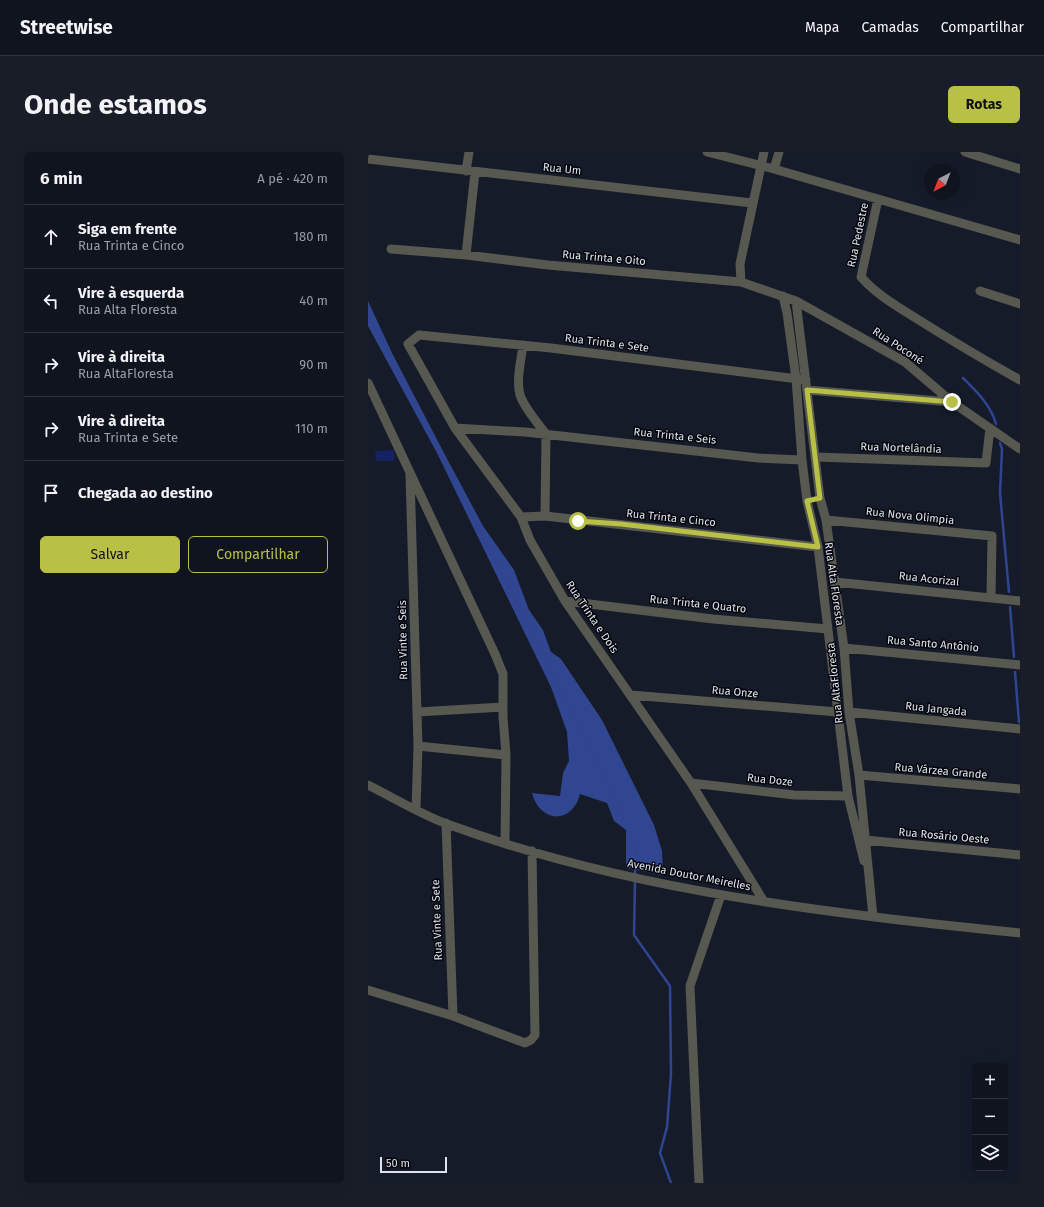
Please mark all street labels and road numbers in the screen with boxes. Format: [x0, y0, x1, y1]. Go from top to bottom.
street label: Rua Um [542, 161, 582, 177]
street label: Rua Pedestre [845, 202, 871, 268]
street label: Rua Trinta e Oito [562, 248, 646, 268]
street label: Rua Poconé [870, 325, 926, 367]
street label: Rua Trinta e Sete [564, 331, 650, 355]
street label: Rua Trinta e Seis [633, 425, 717, 447]
street label: Rua Nortelândia [860, 440, 942, 456]
street label: Rua Nova Olimpia [865, 505, 955, 527]
street label: Rua Trinta e Cinco [626, 507, 716, 529]
street label: Rua Alta Floresta [822, 541, 846, 627]
street label: Rua Acorizal [898, 569, 960, 589]
street label: Rua Trinta e Dois [563, 578, 621, 656]
street label: Rua Trinta e Quatro [649, 592, 747, 616]
street label: Rua Vinte e Seis [396, 600, 410, 680]
street label: Rua Santo Antônio [886, 633, 980, 655]
street label: Rua AltaFloresta [824, 642, 846, 724]
street label: Rua Onze [711, 683, 759, 701]
street label: Rua Jangada [905, 699, 967, 719]
street label: Rua Várzea Grande [894, 760, 988, 782]
street label: Rua Doze [746, 771, 794, 789]
street label: Rua Rosário Oeste [898, 826, 990, 846]
street label: Avenida Doutor Meirelles [626, 857, 752, 893]
street label: Rua Vinte e Sete [429, 879, 445, 961]

